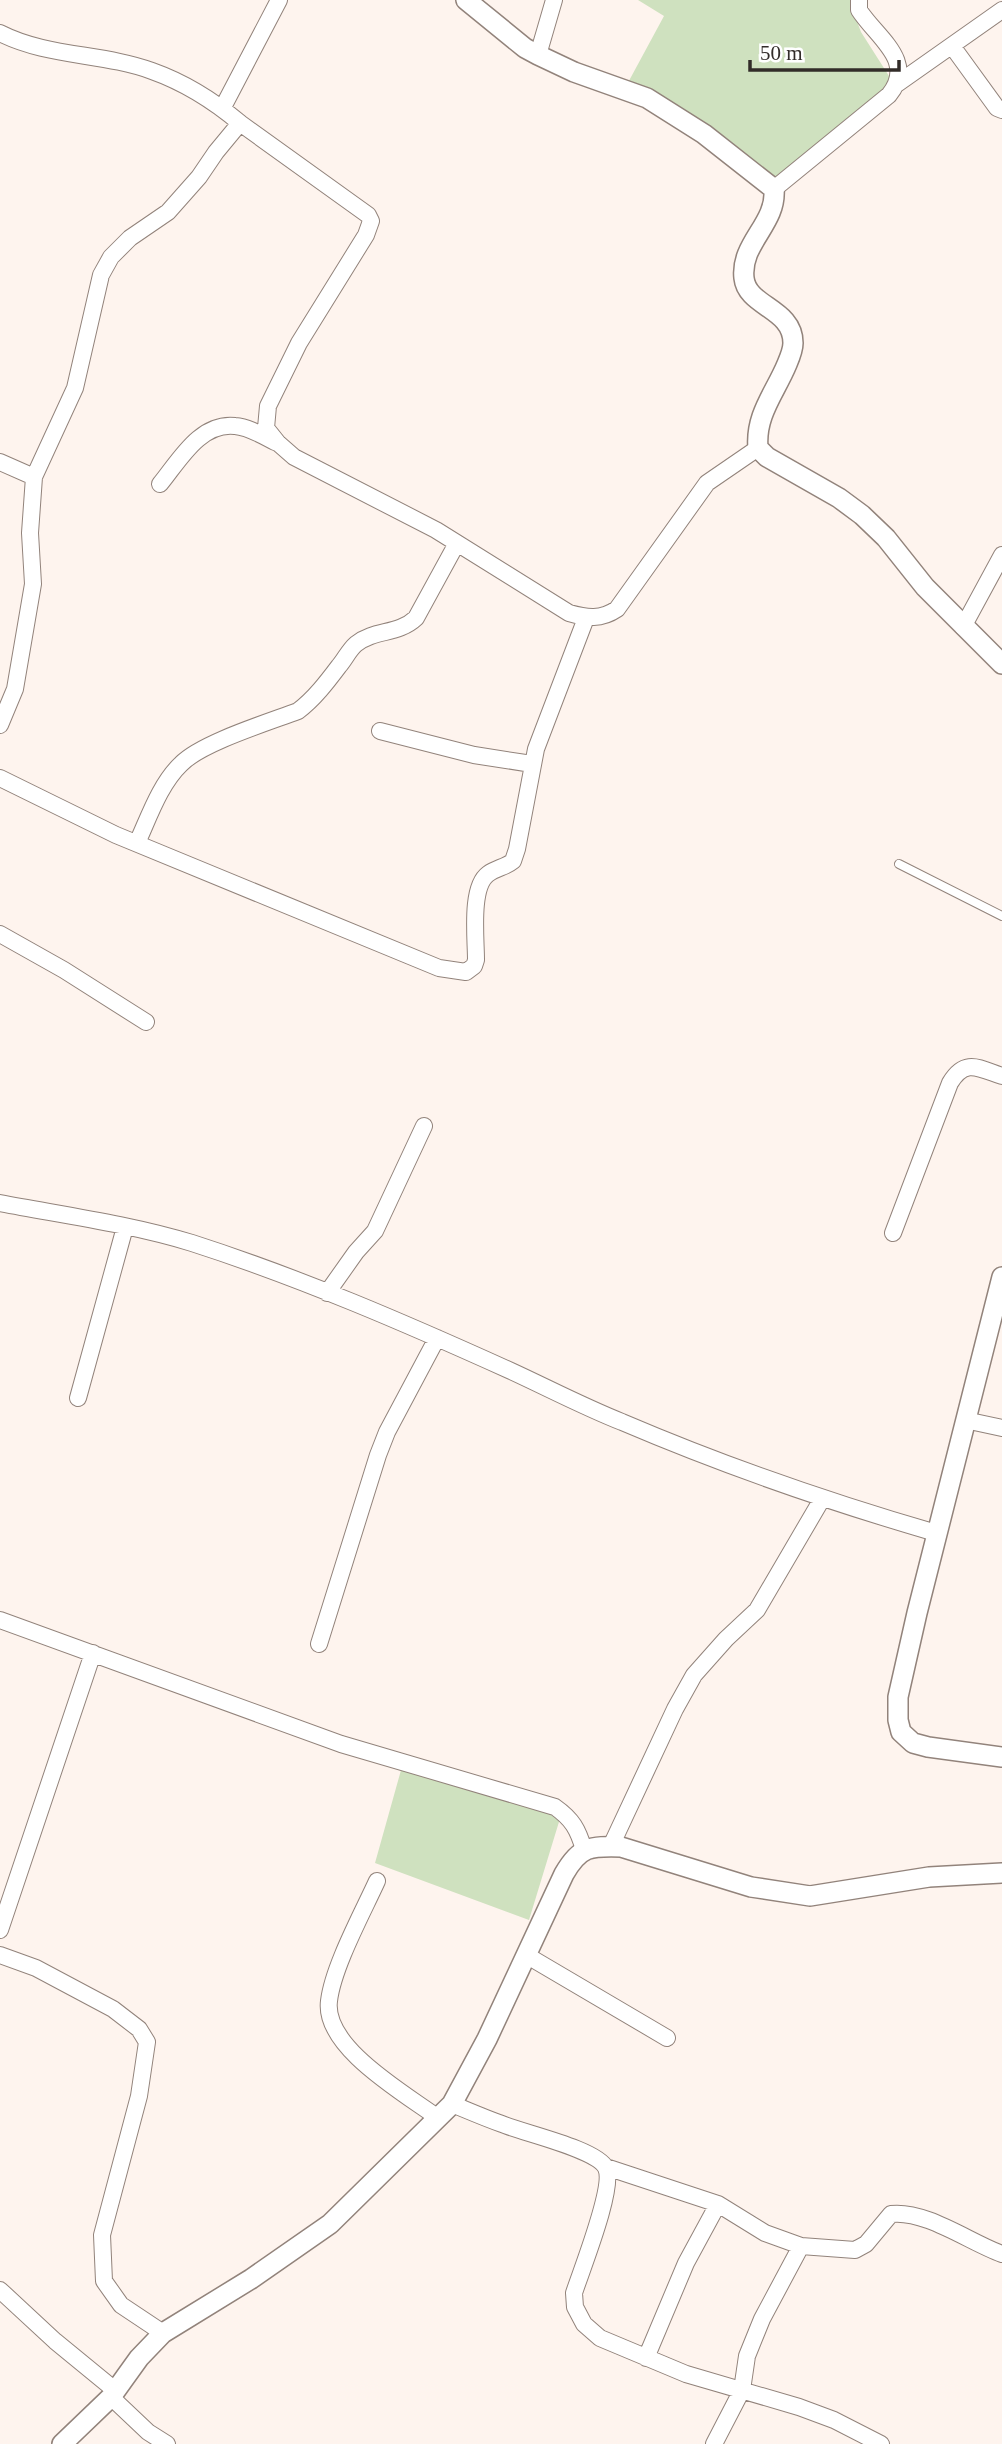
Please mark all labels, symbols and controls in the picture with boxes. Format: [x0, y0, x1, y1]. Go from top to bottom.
scale bar [750, 28, 899, 72]
text: 50 m [760, 41, 803, 65]

